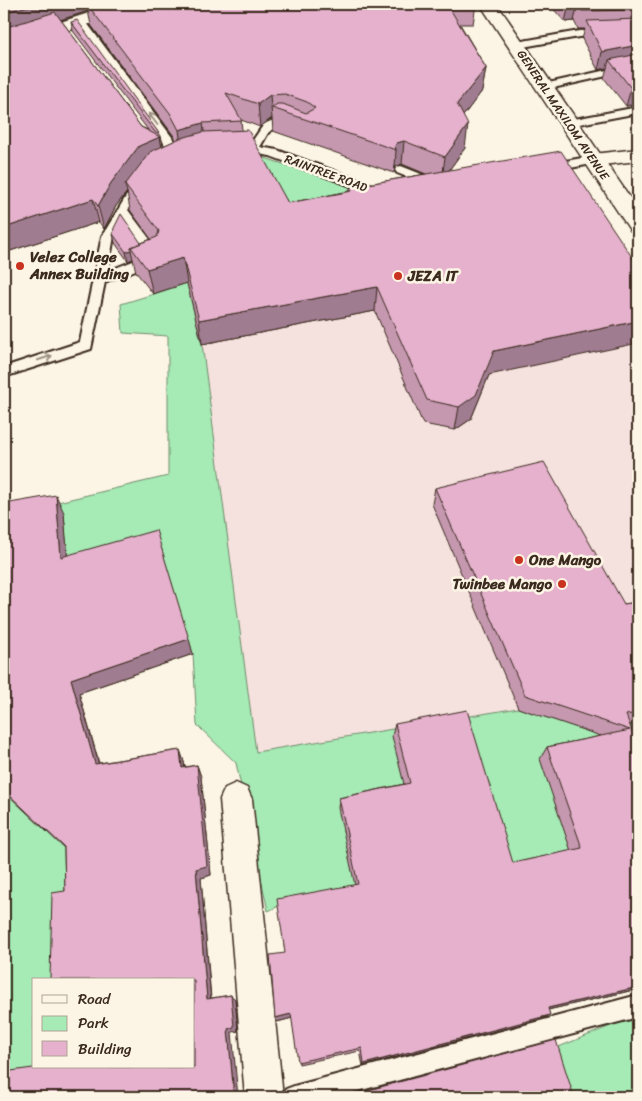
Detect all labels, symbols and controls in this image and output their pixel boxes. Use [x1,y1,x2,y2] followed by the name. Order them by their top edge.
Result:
[511,45,616,186] street label: GENERAL MAXILOM AVENUE
[147,113,158,126] one-way arrow
[281,148,371,198] street label: RAINTREE ROAD
[29,244,129,287] place label: Velez College Annex Building
[14,260,26,272] marker: Velez College Annex Building
[407,263,459,289] place label: JEZA IT
[392,270,404,282] marker: JEZA IT
[36,353,52,362] one-way arrow
[528,547,602,573] place label: One Mango
[513,554,525,566] marker: One Mango
[453,571,552,597] place label: Twinbee Mango
[556,578,568,590] marker: Twinbee Mango
[32,978,195,1068] legend
[78,986,111,1012] text: Road
[78,1010,109,1036] text: Park
[78,1036,132,1062] text: Building

